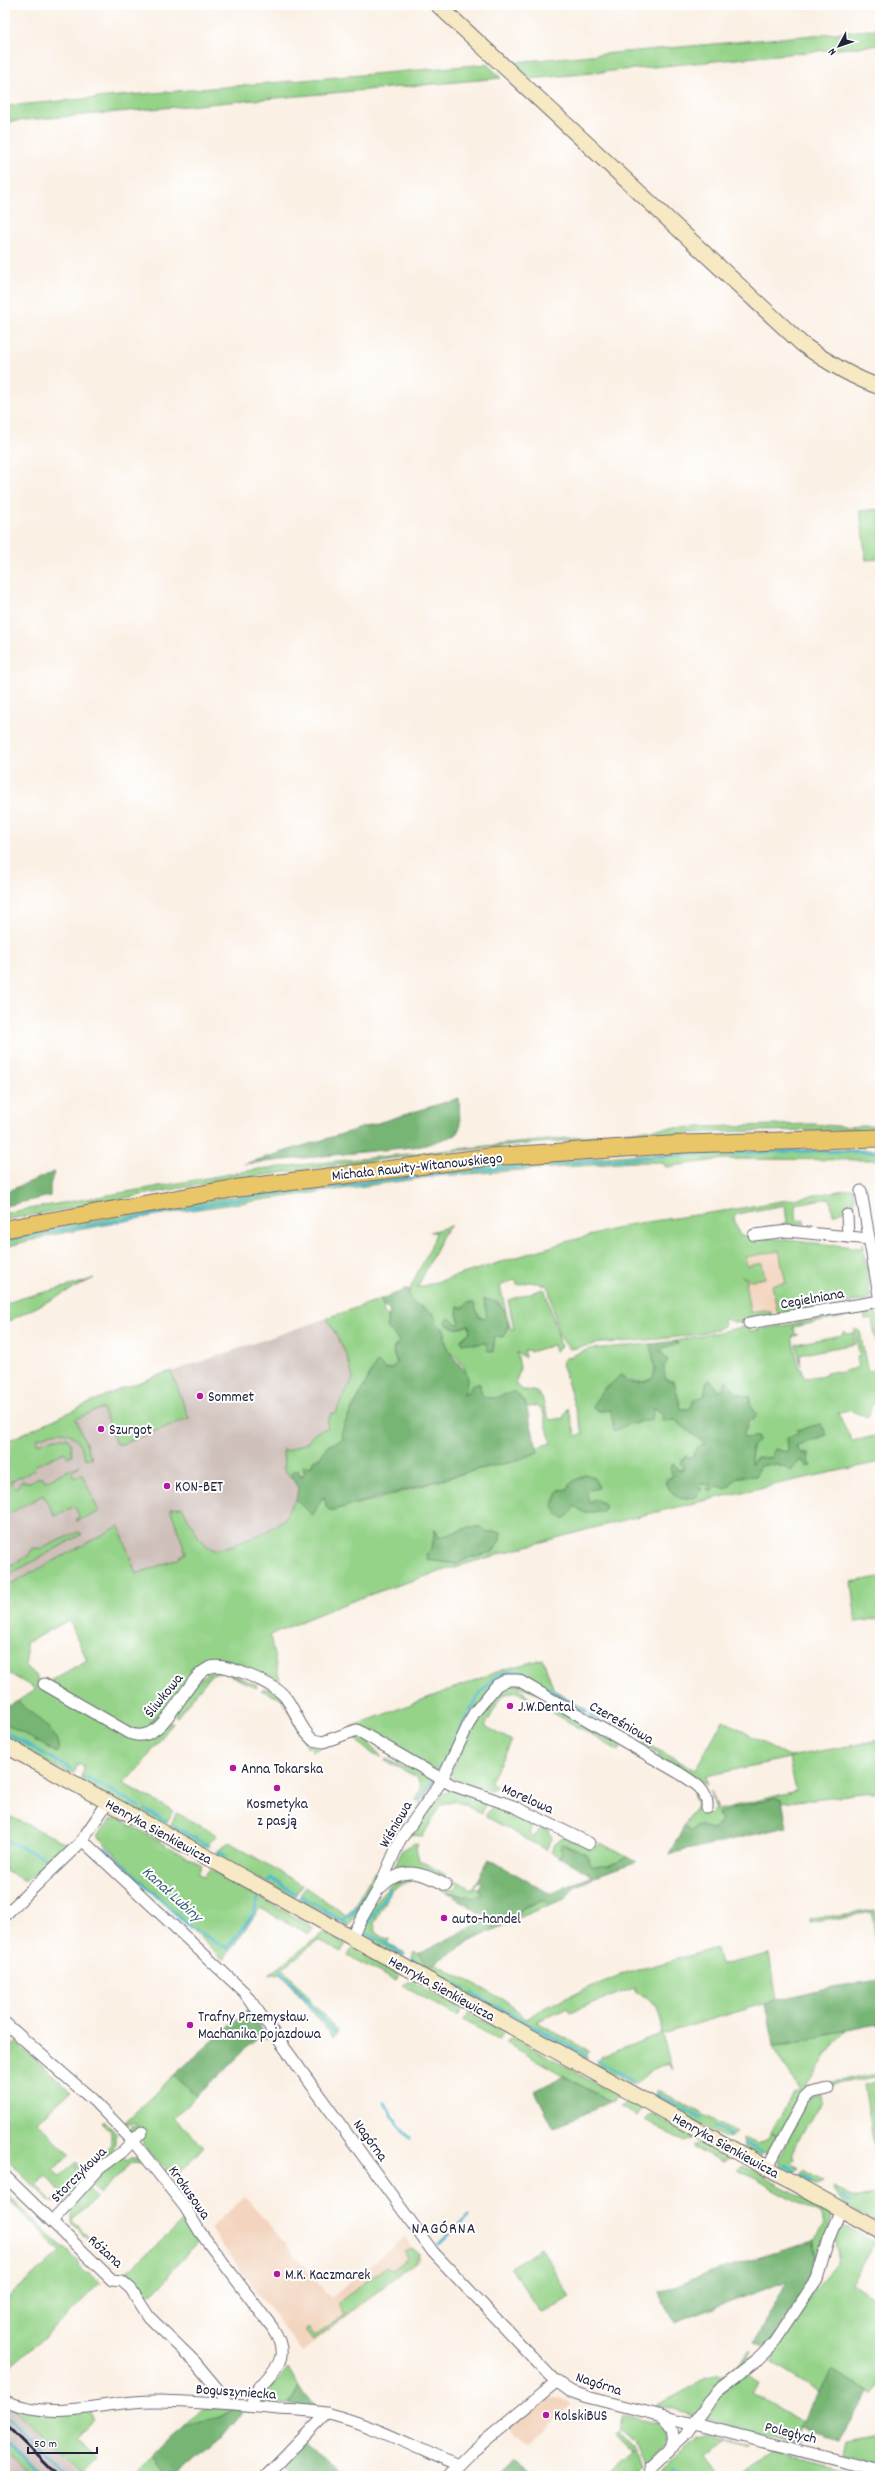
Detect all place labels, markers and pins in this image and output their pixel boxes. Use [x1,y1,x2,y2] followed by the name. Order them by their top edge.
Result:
[208,1387,255,1409] place label: Sommet
[195,1391,205,1401] marker: Sommet
[109,1420,153,1442] place label: Szurgot
[96,1424,106,1434] marker: Szurgot
[175,1477,223,1499] place label: KON-BET
[162,1481,172,1491] marker: KON-BET
[518,1697,575,1719] place label: J.W.Dental
[505,1701,515,1711] marker: J.W.Dental
[241,1759,324,1781] place label: Anna Tokarska
[228,1763,238,1773] marker: Anna Tokarska
[272,1783,282,1793] marker: Kosmetyka z pasją
[246,1794,309,1833] place label: Kosmetyka z pasją
[452,1909,521,1931] place label: auto-handel
[439,1913,449,1923] marker: auto-handel
[198,2007,322,2046] place label: Trafny Przemysław. Machanika pojazdowa
[185,2020,195,2030] marker: Trafny Przemysław. Machanika pojazdowa
[285,2265,371,2287] place label: M.K. Kaczmarek
[272,2269,282,2279] marker: M.K. Kaczmarek
[554,2406,607,2428] place label: KolskiBUS
[541,2410,551,2420] marker: KolskiBUS

